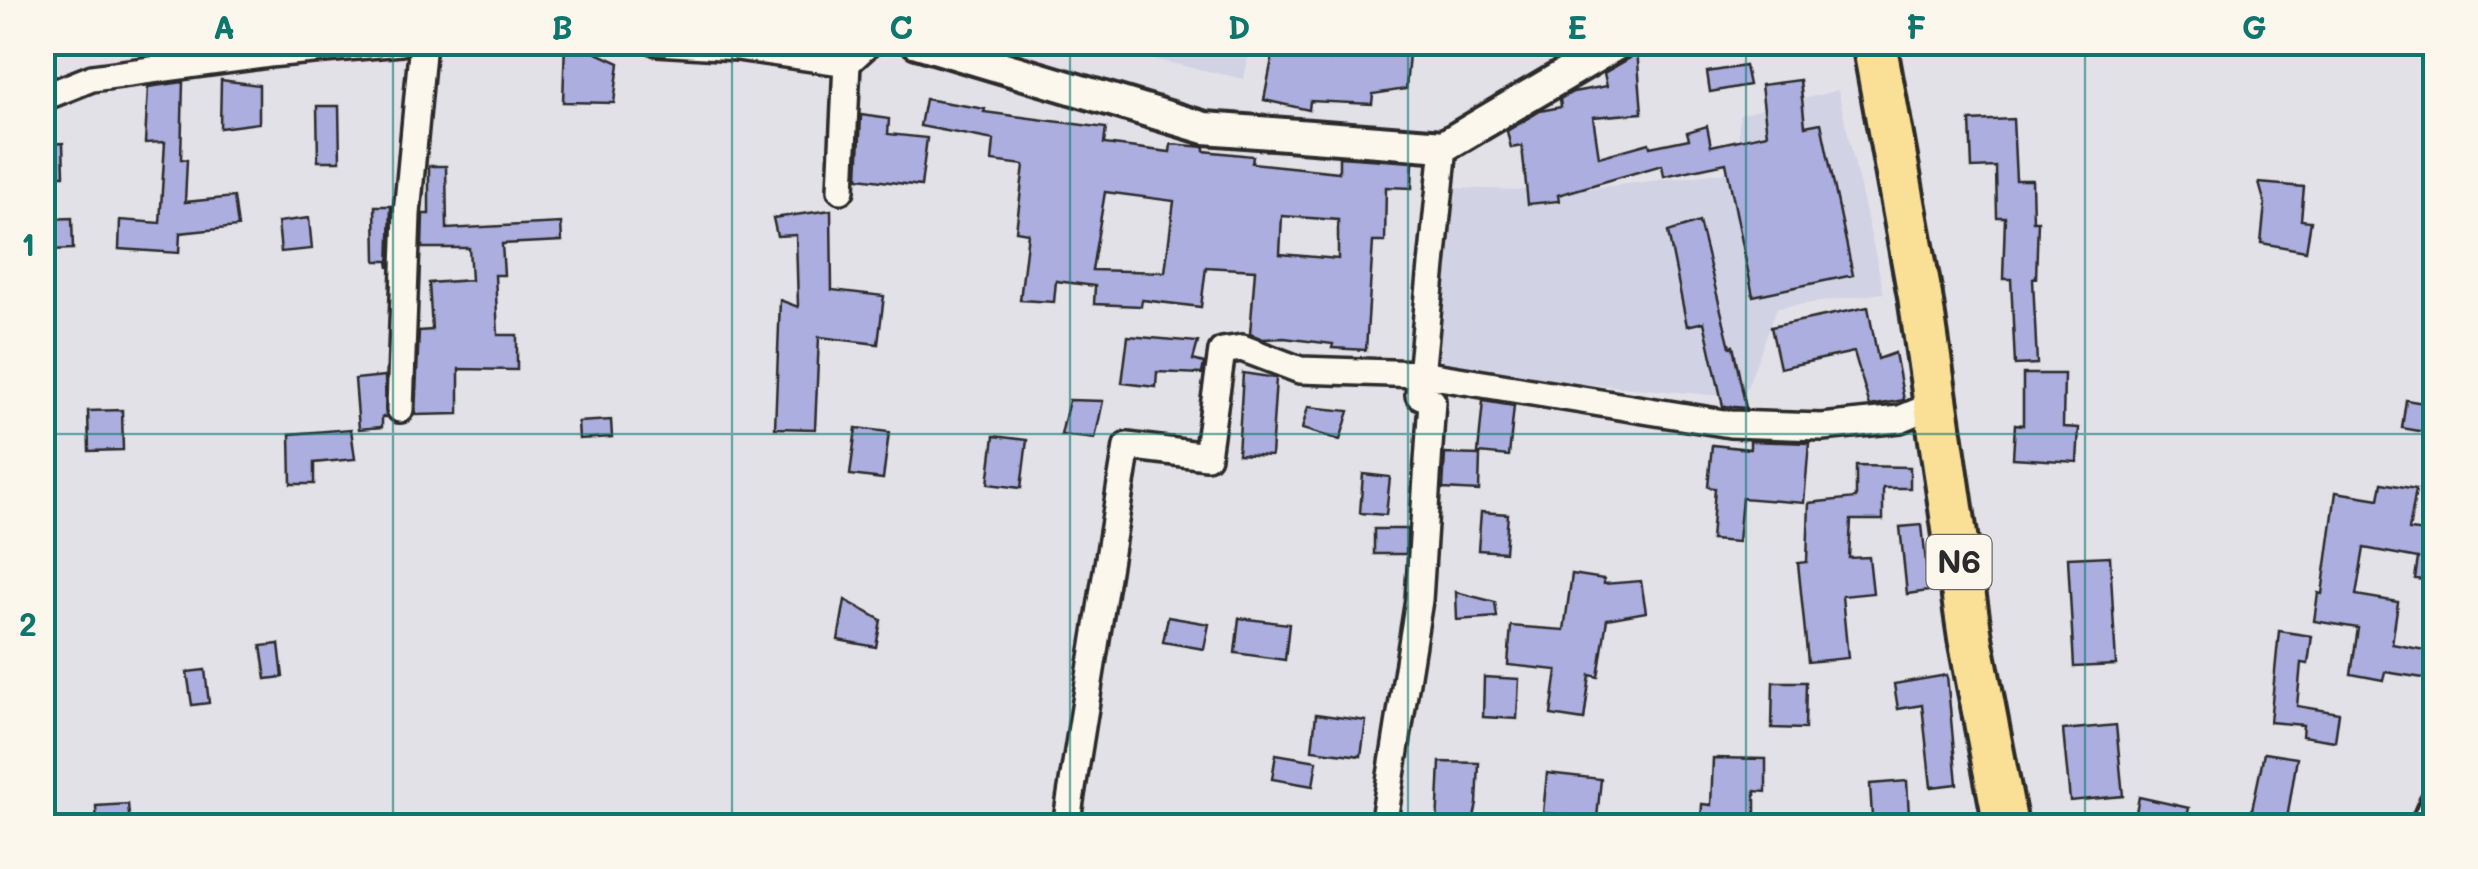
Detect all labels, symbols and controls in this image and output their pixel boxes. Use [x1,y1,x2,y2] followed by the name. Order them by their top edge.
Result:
[213,5,235,47] text: A
[551,5,573,47] text: B
[889,5,913,47] text: C
[1228,5,1250,47] text: D
[1567,5,1587,47] text: E
[1906,5,1926,47] text: F
[2242,5,2266,47] text: G
[21,222,35,264] text: 1
[1926,535,1992,589] road number: N6
[19,602,37,644] text: 2

